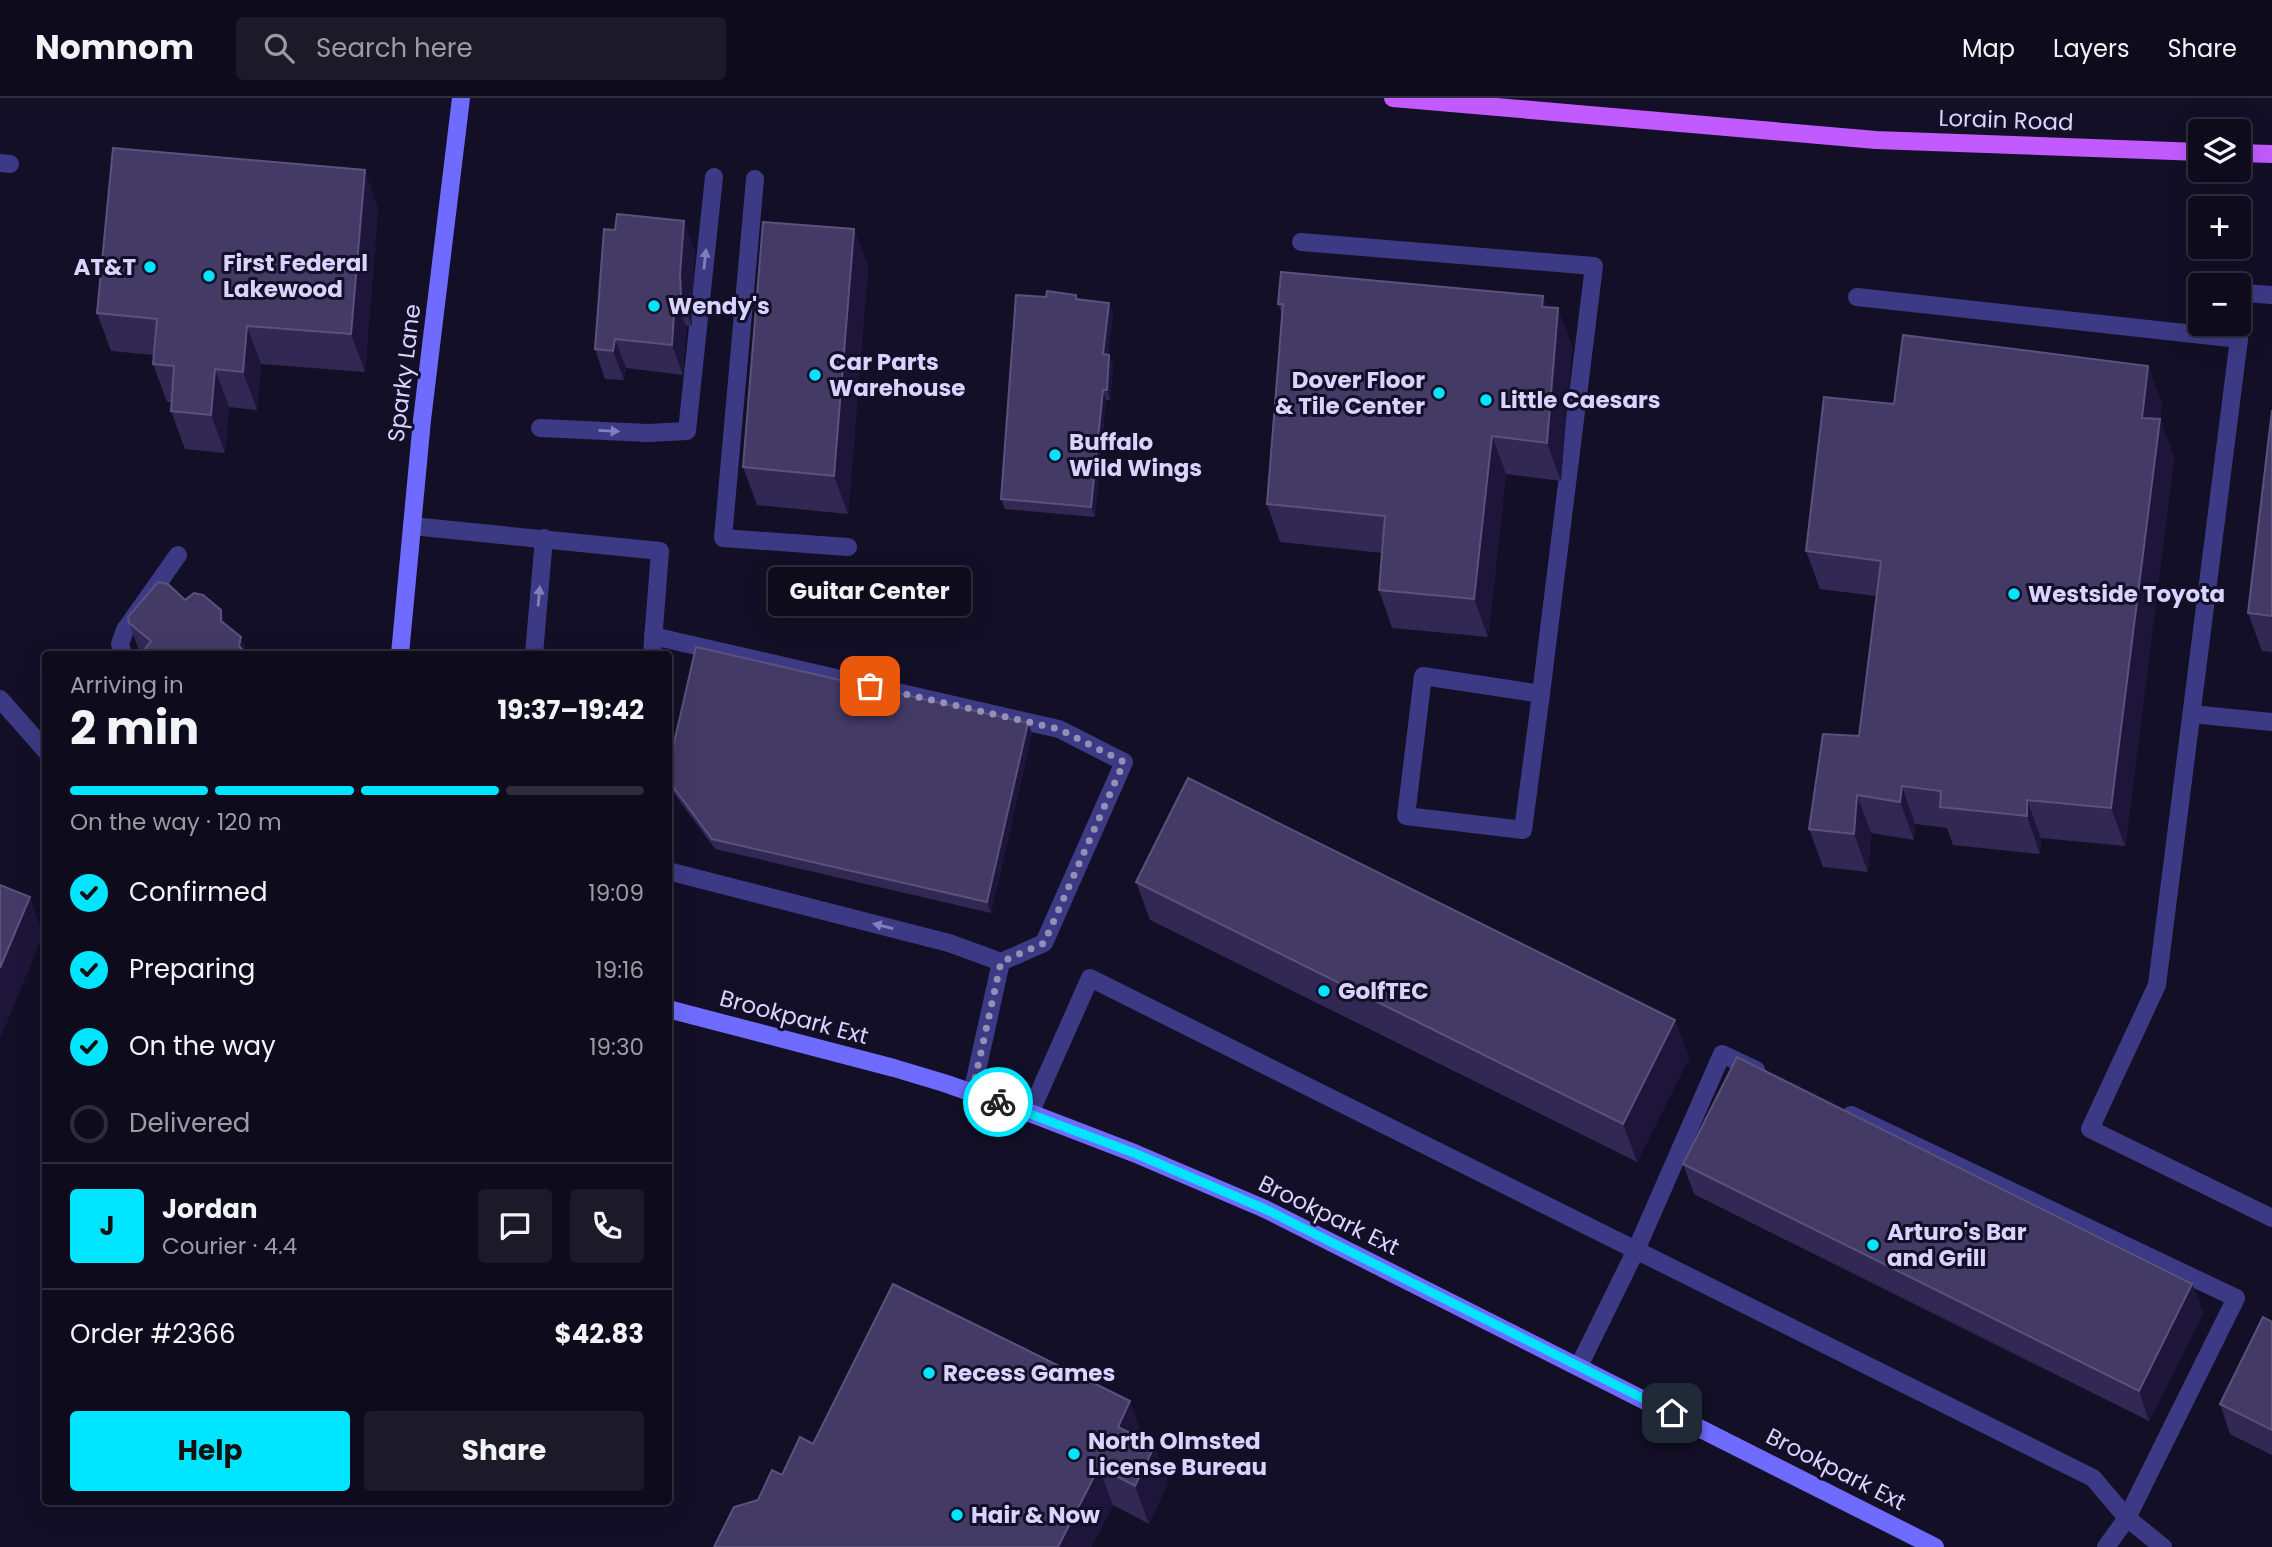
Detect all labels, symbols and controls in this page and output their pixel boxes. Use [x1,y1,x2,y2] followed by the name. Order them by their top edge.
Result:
[236,17,726,80] search box
[35,24,194,71] text: Nomnom
[260,29,298,67] icon: search
[316,30,473,66] text: Search here
[1962,32,2015,65] text: Map
[2053,32,2129,65] text: Layers
[2167,32,2237,65] text: Share
[1938,102,2074,138] street label: Lorain Road
[2188,119,2251,336] map controls
[2188,119,2251,182] button: layers
[2188,196,2251,259] button: +
[223,247,368,305] place label: First Federal Lakewood
[700,247,711,269] one-way arrow
[74,251,136,283] place label: AT&T
[142,259,158,275] marker: AT&T
[201,268,217,284] marker: First Federal Lakewood
[2188,273,2251,336] button: −
[668,290,770,322] place label: Wendy's
[646,298,662,314] marker: Wendy's
[380,302,428,444] street label: Sparky Lane
[829,346,965,404] place label: Car Parts Warehouse
[1275,364,1425,422] place label: Dover Floor & Tile Center
[807,367,823,383] marker: Car Parts Warehouse
[1500,384,1661,416] place label: Little Caesars
[1431,385,1447,401] marker: Dover Floor & Tile Center
[1478,392,1494,408] marker: Little Caesars
[598,426,620,437] one-way arrow
[1069,426,1202,484] place label: Buffalo Wild Wings
[1047,447,1063,463] marker: Buffalo Wild Wings
[768,567,972,616] callout: Guitar Center
[789,575,950,607] text: Guitar Center
[2028,578,2225,610] place label: Westside Toyota
[534,585,545,607] one-way arrow
[2006,586,2022,602] marker: Westside Toyota
[840,656,900,716] pin
[851,667,889,705] icon: bag
[70,669,184,701] text: Arriving in
[498,692,644,728] text: 19:37–19:42
[70,696,199,760] text: 2 min
[70,806,282,838] text: On the way · 120 m
[70,874,108,912] icon: check
[129,874,267,910] text: Confirmed
[588,877,644,909] text: 19:09
[872,920,894,931] one-way arrow
[70,951,108,989] icon: check
[129,951,255,987] text: Preparing
[595,954,644,986] text: 19:16
[1338,975,1429,1007] place label: GolfTEC
[716,982,872,1052] street label: Brookpark Ext
[1316,983,1332,999] marker: GolfTEC
[70,1028,108,1066] icon: check
[129,1028,276,1064] text: On the way
[589,1031,644,1063] text: 19:30
[963,1067,1033,1137] courier
[979,1083,1017,1121] icon: bike
[129,1105,250,1141] text: Delivered
[1253,1167,1405,1263] street label: Brookpark Ext
[478,1189,552,1263] button: chat
[570,1189,644,1263] button: phone
[162,1191,258,1227] text: Jordan
[99,1208,115,1244] text: J
[1887,1216,2027,1274] place label: Arturo's Bar and Grill
[162,1230,297,1262] text: Courier · 4.4
[1865,1237,1881,1253] marker: Arturo's Bar and Grill
[70,1316,236,1352] text: Order #2366
[555,1316,644,1352] text: $42.83
[943,1357,1115,1389] place label: Recess Games
[921,1365,937,1381] marker: Recess Games
[1642,1383,1702,1443] pin
[1653,1394,1691,1432] icon: home
[70,1411,350,1491] button: Help
[364,1411,644,1491] button: Share
[1761,1420,1911,1518] street label: Brookpark Ext
[1088,1425,1267,1483] place label: North Olmsted License Bureau
[1066,1446,1082,1462] marker: North Olmsted License Bureau
[971,1499,1100,1531] place label: Hair & Now
[949,1507,965,1523] marker: Hair & Now

